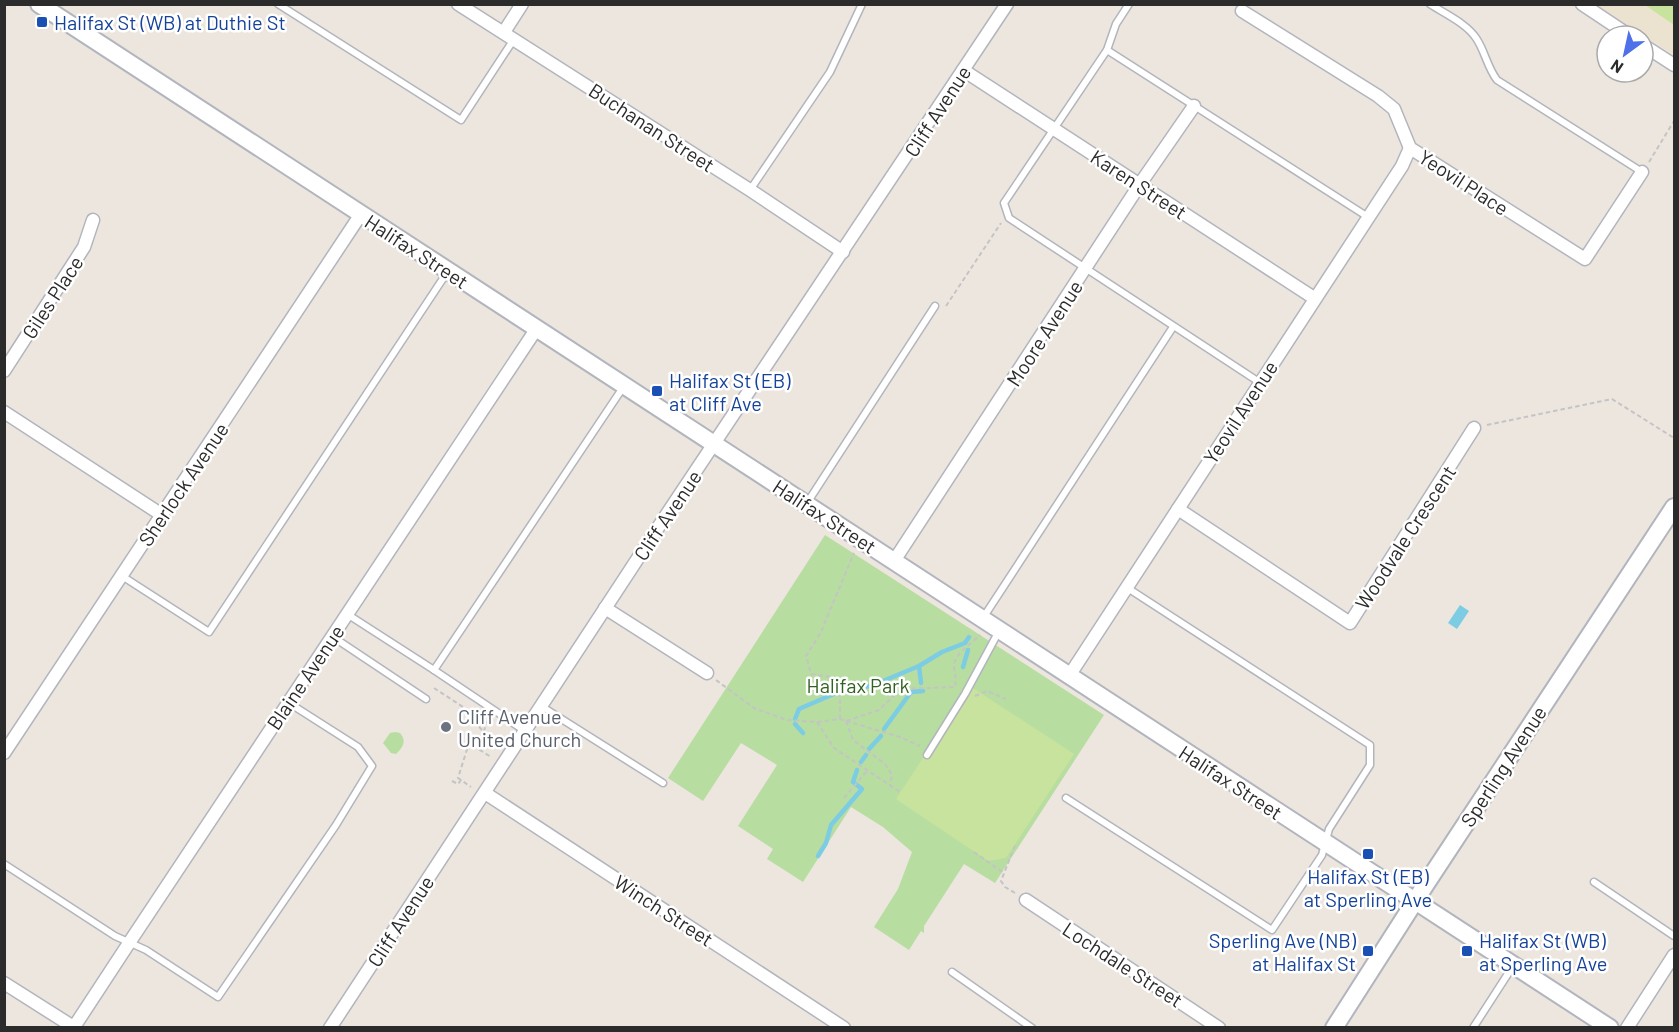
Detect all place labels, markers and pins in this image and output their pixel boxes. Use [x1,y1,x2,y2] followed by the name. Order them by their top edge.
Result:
[54,10,286,34] place label: Halifax St (WB) at Duthie St
[35,15,49,29] marker: Halifax St (WB) at Duthie St
[669,368,791,415] place label: Halifax St (EB) at Cliff Ave
[650,384,664,398] marker: Halifax St (EB) at Cliff Ave
[458,704,581,751] place label: Cliff Avenue United Church
[439,720,453,734] marker: Cliff Avenue United Church
[1361,847,1375,861] marker: Halifax St (EB) at Sperling Ave
[1304,864,1432,911] place label: Halifax St (EB) at Sperling Ave
[1209,928,1357,975] place label: Sperling Ave (NB) at Halifax St
[1479,928,1608,975] place label: Halifax St (WB) at Sperling Ave
[1361,944,1375,958] marker: Sperling Ave (NB) at Halifax St
[1460,944,1474,958] marker: Halifax St (WB) at Sperling Ave

